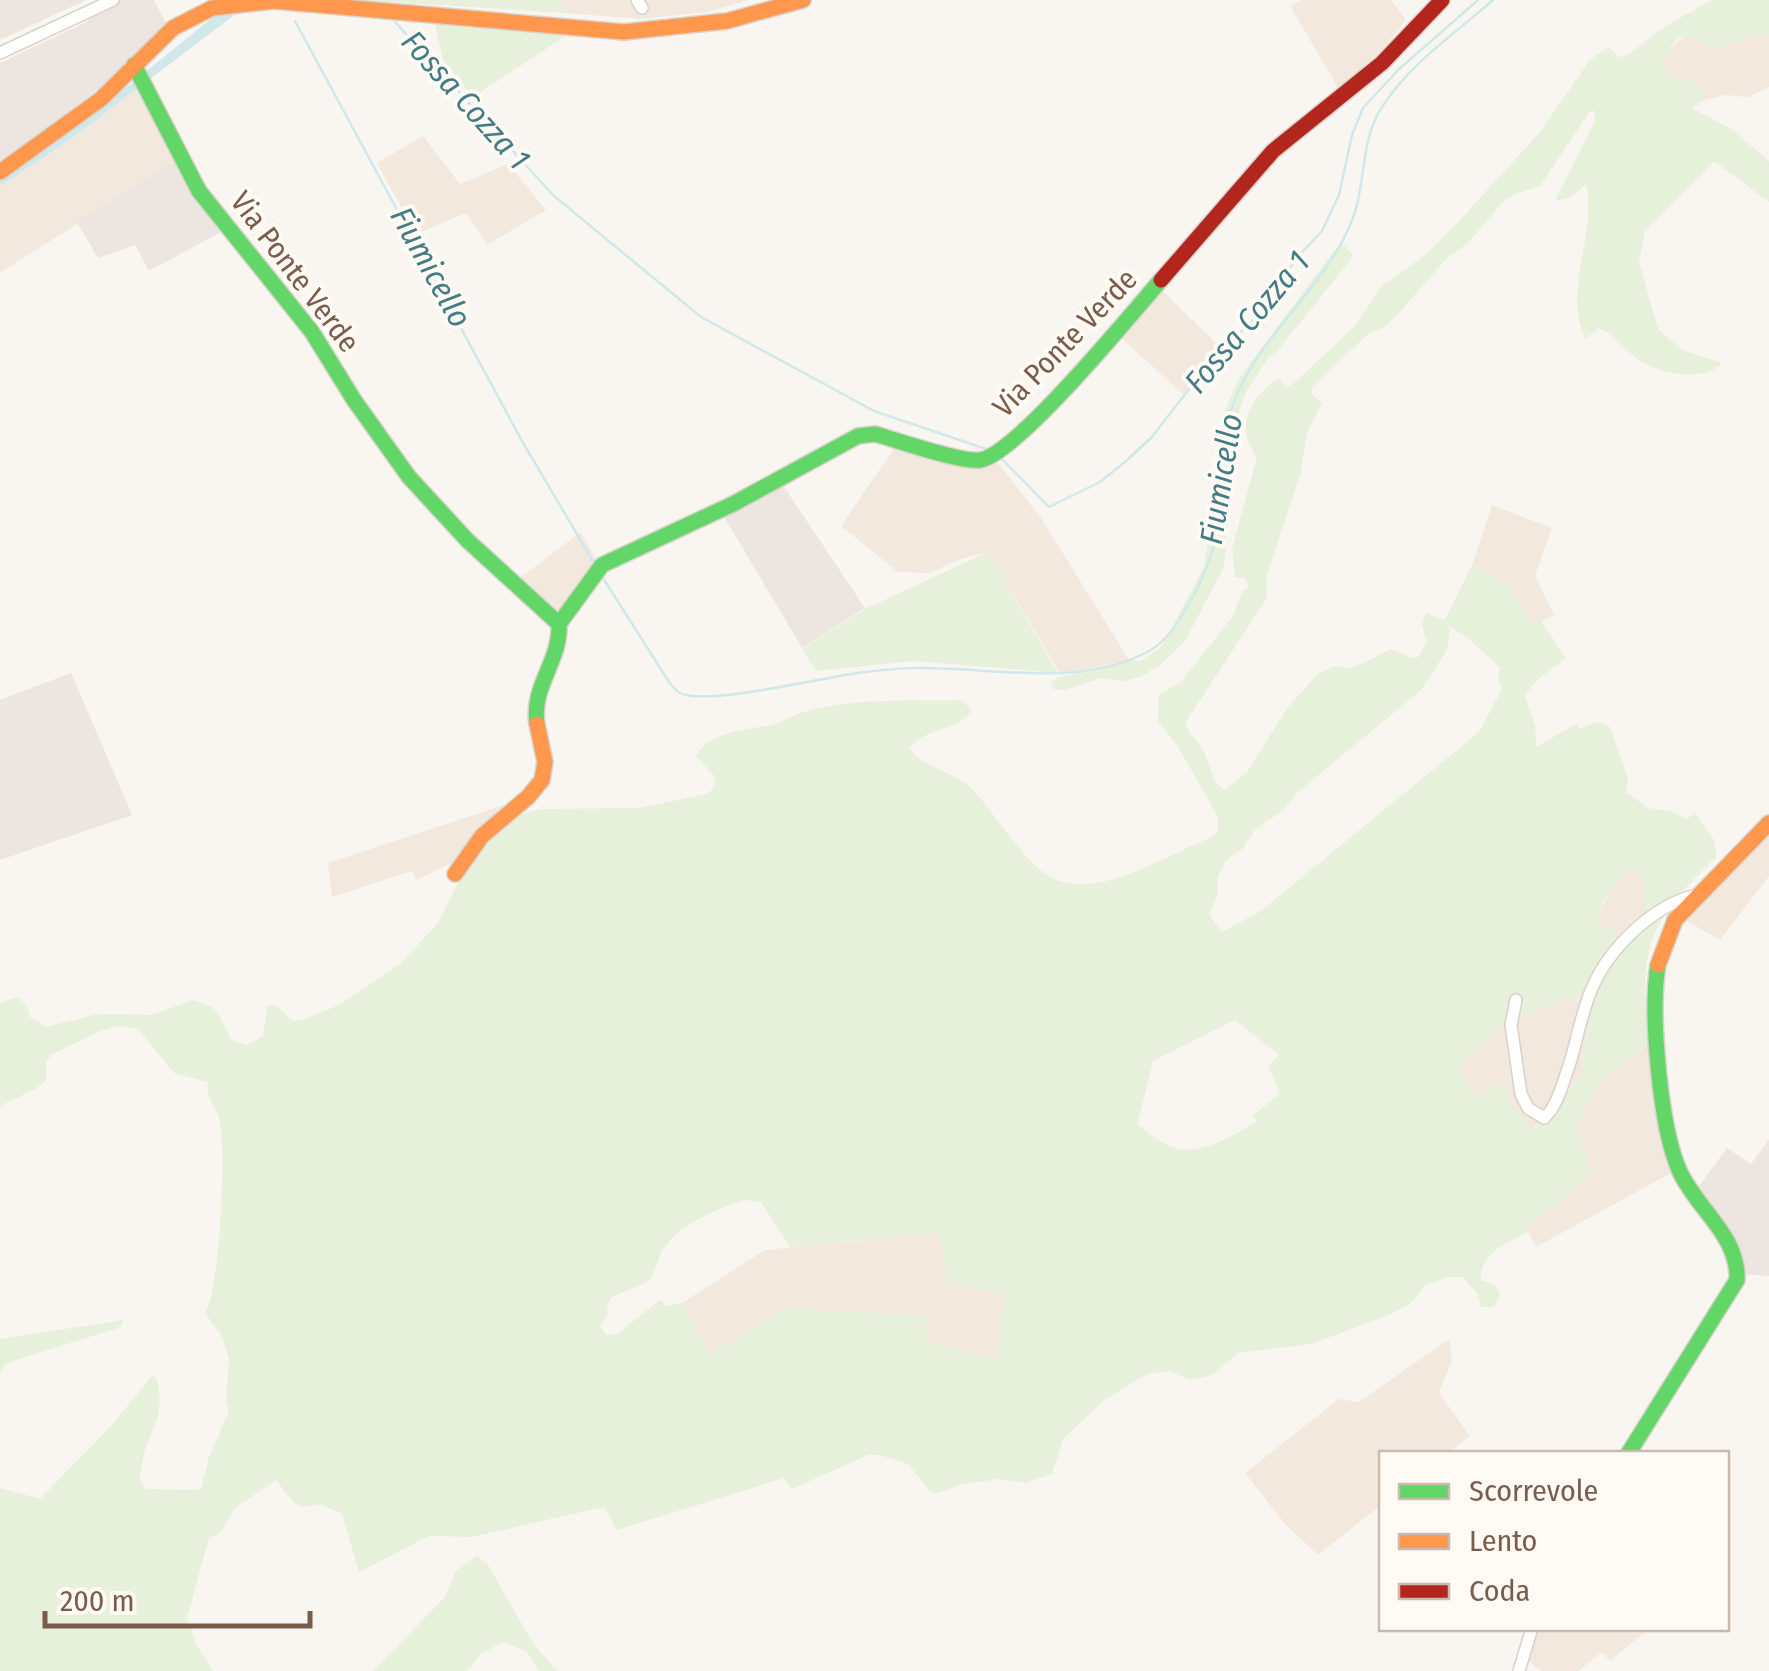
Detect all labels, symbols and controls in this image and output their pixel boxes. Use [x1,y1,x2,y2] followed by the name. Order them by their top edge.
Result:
[394,23,538,177] water label: Fossa Cozza 1
[223,184,367,360] street label: Via Ponte Verde
[382,200,480,334] water label: Fiumicello
[1177,243,1317,401] water label: Fossa Cozza 1
[985,261,1145,425] street label: Via Ponte Verde
[1192,411,1250,547] water label: Fiumicello
[1379,1451,1729,1631] legend
[1469,1473,1598,1509] text: Scorrevole
[1469,1523,1537,1559] text: Lento
[45,1566,310,1628] scale bar
[1469,1573,1530,1609] text: Coda
[60,1583,135,1619] text: 200 m

